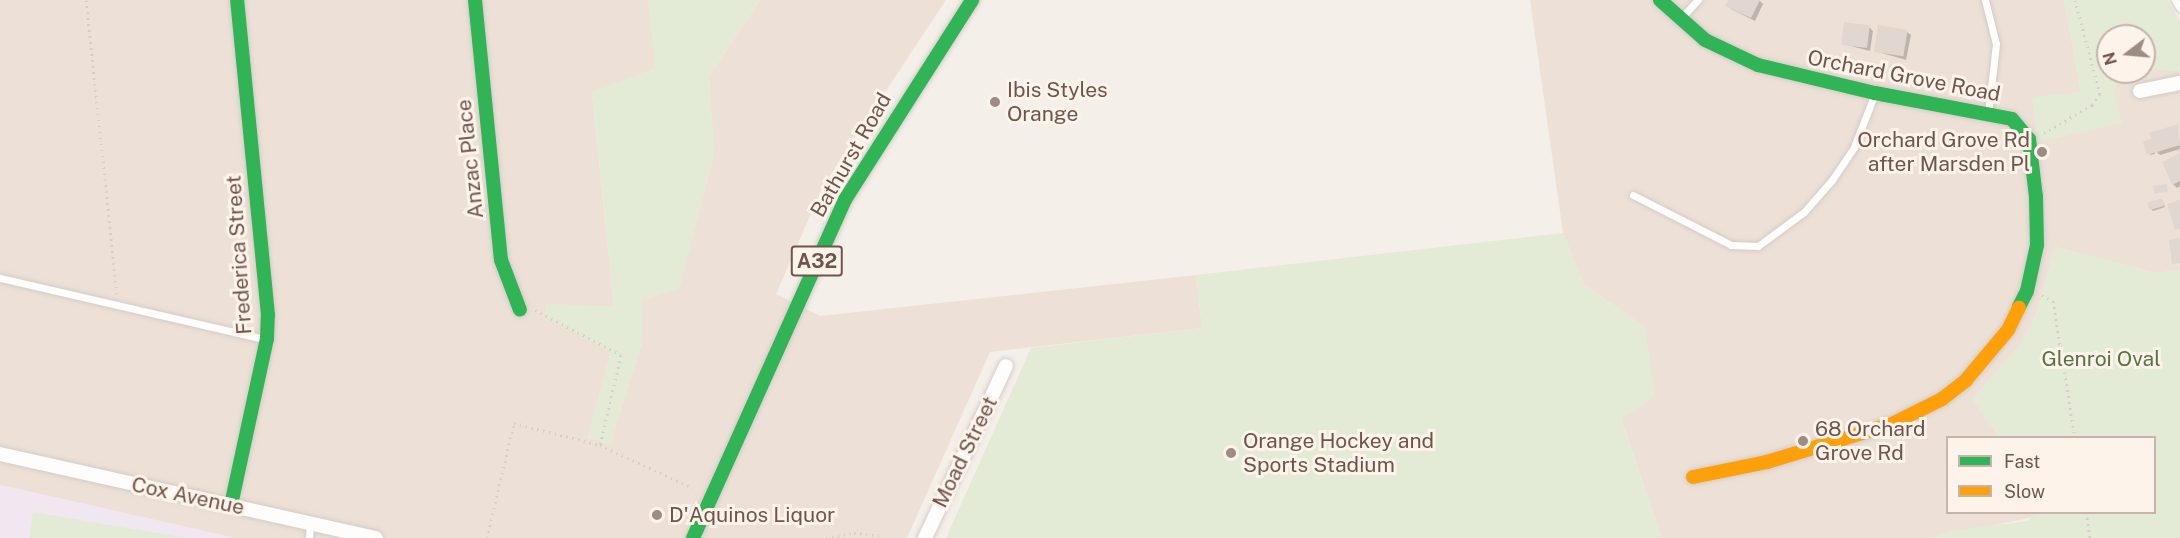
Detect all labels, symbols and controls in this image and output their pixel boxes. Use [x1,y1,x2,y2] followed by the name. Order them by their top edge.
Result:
[2096,24,2156,84] north arrow
[1805,45,2003,107] street label: Orchard Grove Road
[2099,50,2121,67] text: N
[1007,77,1108,127] place label: Ibis Styles Orange
[805,88,897,222] street label: Bathurst Road
[988,95,1002,109] marker: Ibis Styles Orange
[451,98,489,220] street label: Anzac Place
[1857,127,2030,177] place label: Orchard Grove Rd after Marsden Pl
[2035,145,2049,159] marker: Orchard Grove Rd after Marsden Pl
[221,175,257,335] street label: Frederica Street
[790,244,844,278] road number: A32
[2041,346,2161,372] park label: Glenroi Oval
[927,392,1003,512] street label: Moad Street
[1815,416,1925,466] place label: 68 Orchard Grove Rd
[1243,428,1434,478] place label: Orange Hockey and Sports Stadium
[1796,434,1810,448] marker: 68 Orchard Grove Rd
[1946,436,2156,514] legend
[1224,446,1238,460] marker: Orange Hockey and Sports Stadium
[2004,451,2040,472] text: Fast
[129,472,247,520] street label: Cox Avenue
[2004,481,2045,502] text: Slow
[669,502,835,528] place label: D'Aquinos Liquor
[650,508,664,522] marker: D'Aquinos Liquor

